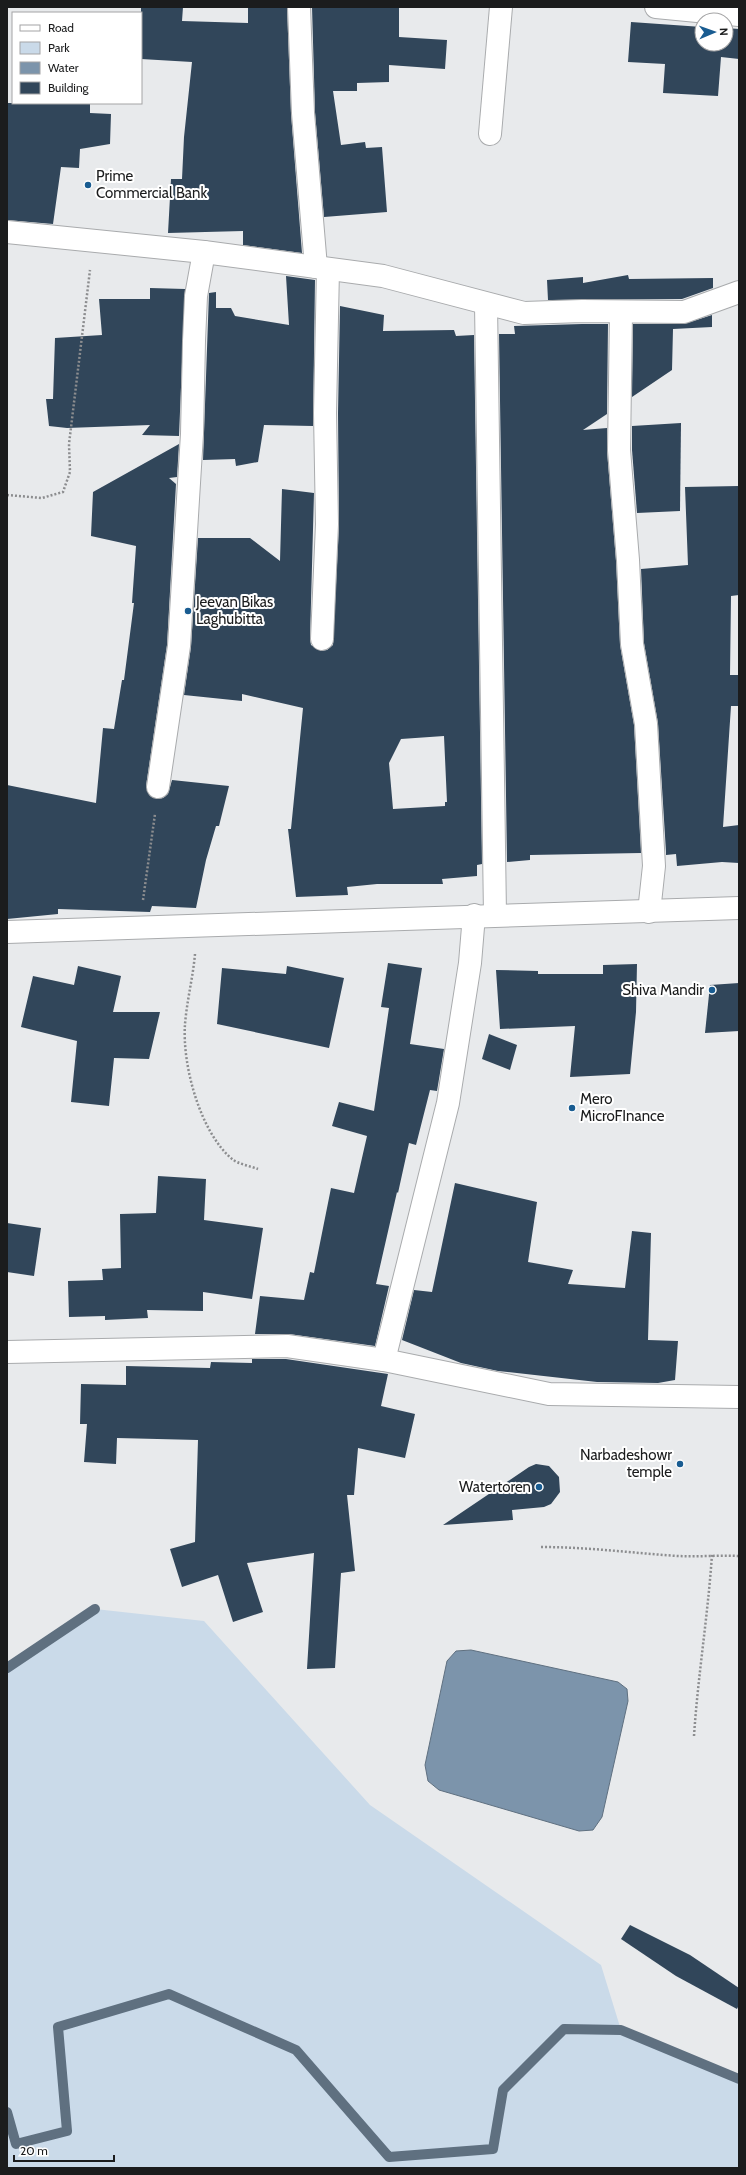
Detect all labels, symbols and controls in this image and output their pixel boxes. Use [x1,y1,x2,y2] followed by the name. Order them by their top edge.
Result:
[12,12,142,104] legend
[694,12,734,52] north arrow
[48,20,74,35] text: Road
[717,28,731,36] text: N
[48,40,70,55] text: Park
[48,60,79,75] text: Water
[48,80,90,95] text: Building
[96,167,207,202] place label: Prime Commercial Bank
[83,180,93,190] marker: Prime Commercial Bank
[195,593,273,628] place label: Jeevan Bikas Laghubitta
[183,606,193,616] marker: Jeevan Bikas Laghubitta
[622,981,704,999] place label: Shiva Mandir
[707,985,717,995] marker: Shiva Mandir
[580,1090,665,1125] place label: Mero MicroFInance
[567,1103,577,1113] marker: Mero MicroFInance
[580,1446,672,1481] place label: Narbadeshowr temple
[675,1459,685,1469] marker: Narbadeshowr temple
[459,1478,531,1496] place label: Watertoren
[534,1482,544,1492] marker: Watertoren
[14,2137,114,2163] scale bar
[20,2143,48,2158] text: 20 m

